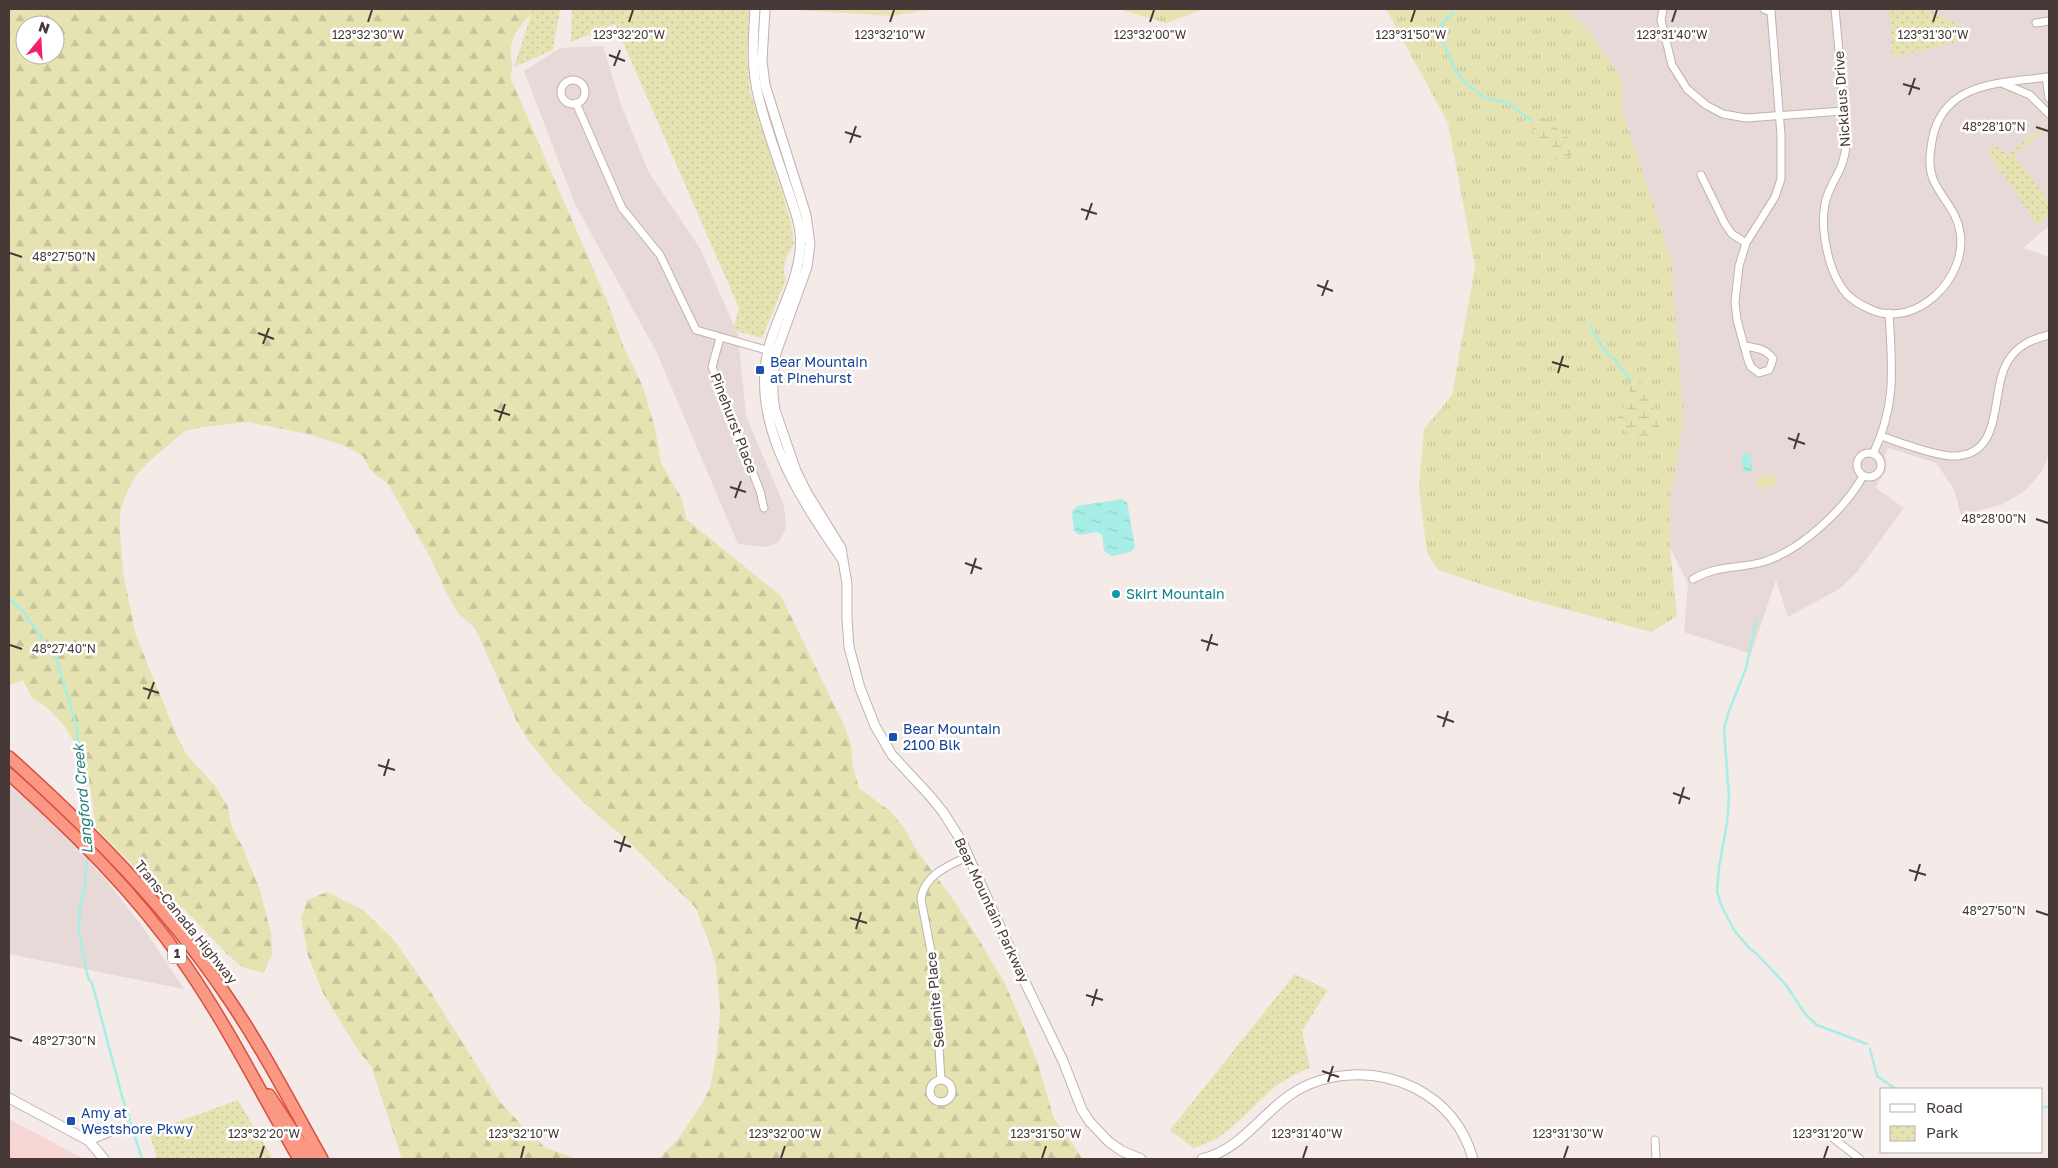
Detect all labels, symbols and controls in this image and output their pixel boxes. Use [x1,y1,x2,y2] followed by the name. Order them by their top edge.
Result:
[15,15,65,65] north arrow
[36,17,52,37] text: N
[332,27,404,42] text: 123°32'30"W
[593,27,665,42] text: 123°32'20"W
[855,27,926,42] text: 123°32'10"W
[1114,27,1187,42] text: 123°32'00"W
[1376,27,1447,42] text: 123°31'50"W
[1636,27,1708,42] text: 123°31'40"W
[1898,27,1969,42] text: 123°31'30"W
[1830,50,1853,148] street label: Nicklaus Drive
[1962,119,2026,134] text: 48°28'10"N
[32,249,96,264] text: 48°27'50"N
[770,353,868,386] place label: Bear Mountain at Pinehurst
[754,364,766,376] marker: Bear Mountain at Pinehurst
[708,370,761,475] street label: Pinehurst Place
[1962,511,2026,526] text: 48°28'00"N
[1126,585,1225,602] place label: Skirt Mountain
[1110,588,1122,600] marker: Skirt Mountain
[32,641,96,656] text: 48°27'40"N
[903,720,1001,753] place label: Bear Mountain 2100 Blk
[887,731,899,743] marker: Bear Mountain 2100 Blk
[68,742,97,855] water label: Langford Creek
[951,835,1034,985] street label: Bear Mountain Parkway
[131,857,242,987] street label: Trans-Canada Highway
[1962,903,2026,918] text: 48°27'50"N
[168,944,186,964] road number: 1
[922,951,947,1049] street label: Selenite Place
[32,1033,96,1048] text: 48°27'30"N
[1880,1088,2043,1153] legend
[1926,1098,1963,1116] text: Road
[81,1104,193,1137] place label: Amy at Westshore Pkwy
[65,1115,77,1127] marker: Amy at Westshore Pkwy
[1926,1123,1959,1141] text: Park
[228,1126,300,1141] text: 123°32'20"W
[489,1126,560,1141] text: 123°32'10"W
[749,1126,822,1141] text: 123°32'00"W
[1011,1126,1082,1141] text: 123°31'50"W
[1271,1126,1343,1141] text: 123°31'40"W
[1533,1126,1604,1141] text: 123°31'30"W
[1793,1126,1864,1141] text: 123°31'20"W

